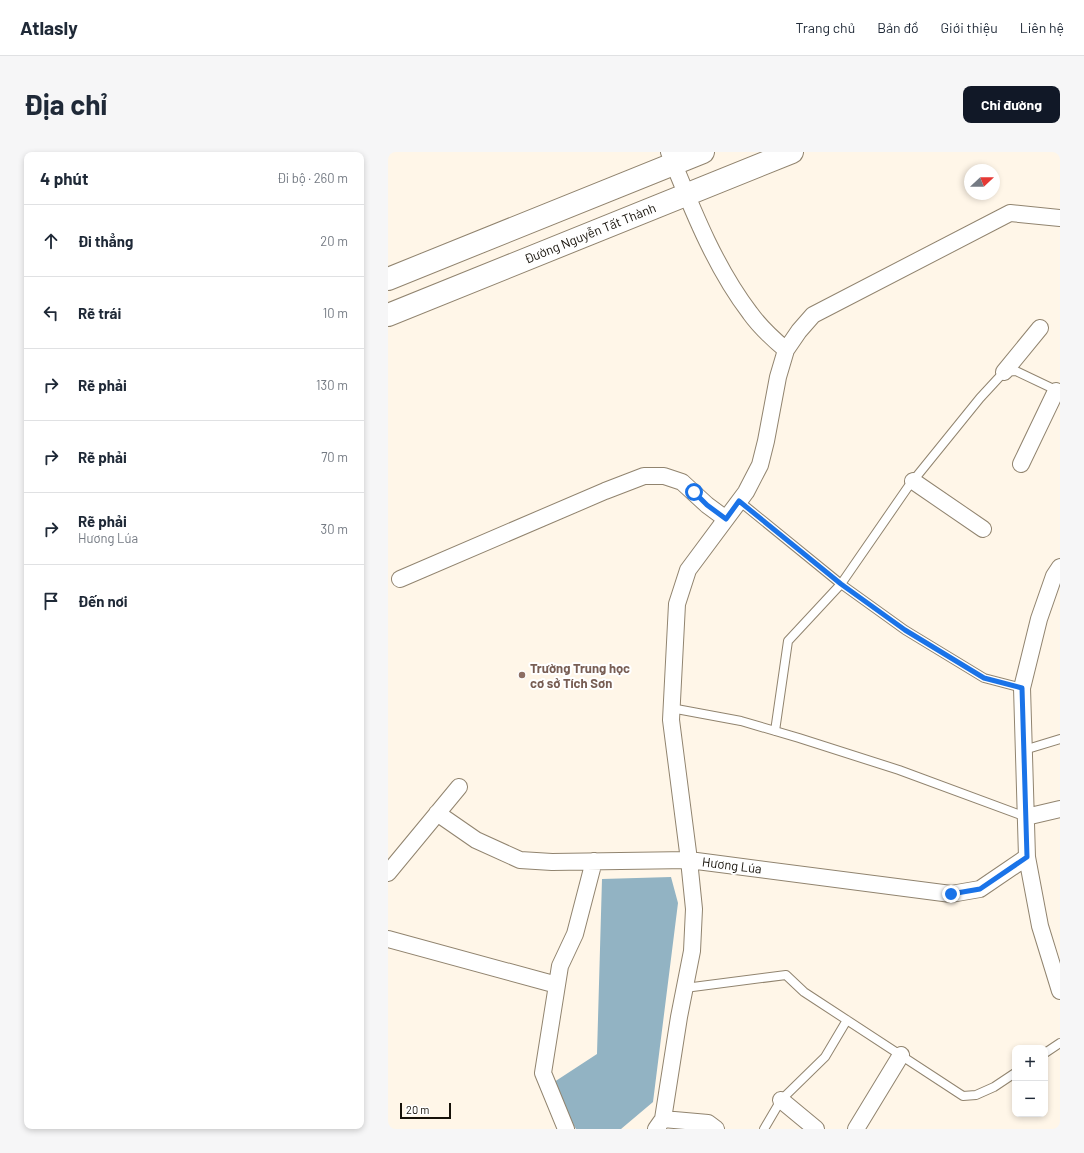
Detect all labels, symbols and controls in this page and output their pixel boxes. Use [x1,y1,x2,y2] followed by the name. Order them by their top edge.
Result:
[20,16,78,39] text: Atlasly
[796,19,855,36] text: Trang chủ
[877,19,919,36] text: Bản đồ
[941,19,998,36] text: Giới thiệu
[1020,19,1064,36] text: Liên hệ
[963,86,1060,123] button: Chỉ đường
[24,87,107,121] text: Địa chỉ
[964,164,1000,200] north arrow
[40,168,88,188] text: 4 phút
[277,170,348,186] text: Đi bộ · 260 m
[522,199,658,267] street label: Đường Nguyễn Tất Thành
[40,230,62,252] icon: ahead
[78,232,133,250] text: Đi thẳng
[320,233,348,249] text: 20 m
[40,302,62,324] icon: left
[78,304,121,322] text: Rẽ trái
[323,305,348,321] text: 10 m
[40,374,62,396] icon: right
[78,376,127,394] text: Rẽ phải
[316,377,348,393] text: 130 m
[40,446,62,468] icon: right
[78,448,127,466] text: Rẽ phải
[321,449,348,465] text: 70 m
[685,483,703,501] route start
[78,512,127,530] text: Rẽ phải
[40,518,62,540] icon: right
[321,521,348,537] text: 30 m
[78,530,138,546] text: Hương Lúa
[40,590,62,612] icon: arrive
[78,592,128,610] text: Đến nơi
[530,660,630,691] place label: Trường Trung học cơ sở Tích Sơn
[517,670,527,680] marker: Trường Trung học cơ sở Tích Sơn
[701,853,763,877] street label: Hương Lúa
[942,885,960,903] route end
[1012,1045,1048,1117] map controls
[1012,1045,1048,1081] button: +
[1012,1081,1048,1117] button: −
[400,1101,451,1120] scale bar
[406,1103,429,1116] text: 20 m

